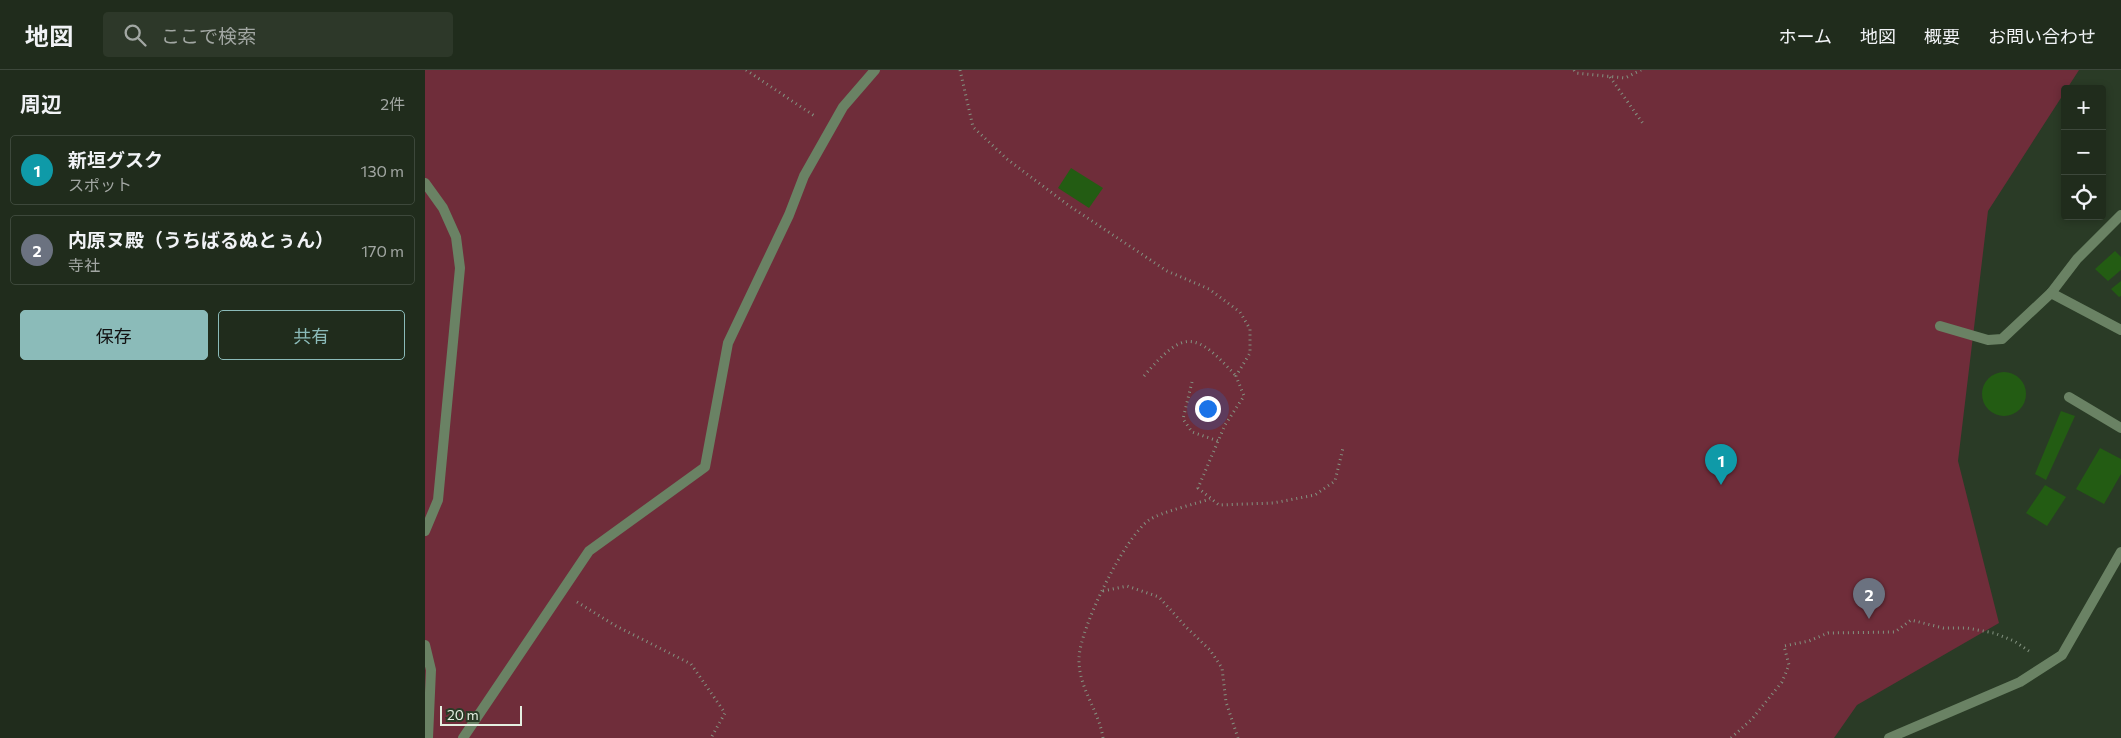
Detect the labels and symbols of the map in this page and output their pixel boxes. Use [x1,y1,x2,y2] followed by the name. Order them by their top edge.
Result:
[1195,396,1221,422] your location
[1705,444,1737,485] pin: 1
[1853,578,1885,619] pin: 2
[440,703,523,726] scale bar

